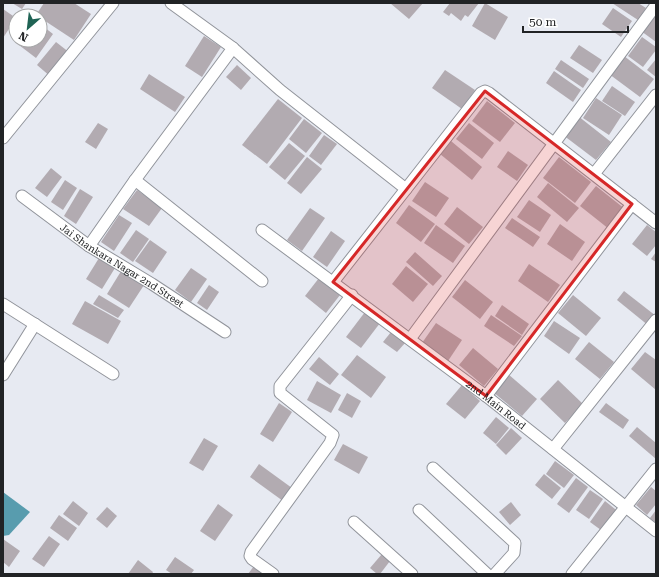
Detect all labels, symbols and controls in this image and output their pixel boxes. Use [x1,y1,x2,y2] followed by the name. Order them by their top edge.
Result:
[8,8,48,48] north arrow
[523,8,628,34] scale bar
[529,15,556,29] text: 50 m
[16,28,30,44] text: N
[58,222,186,310] street label: Jai Shankara Nagar 2nd Street
[464,378,528,432] street label: 2nd Main Road

